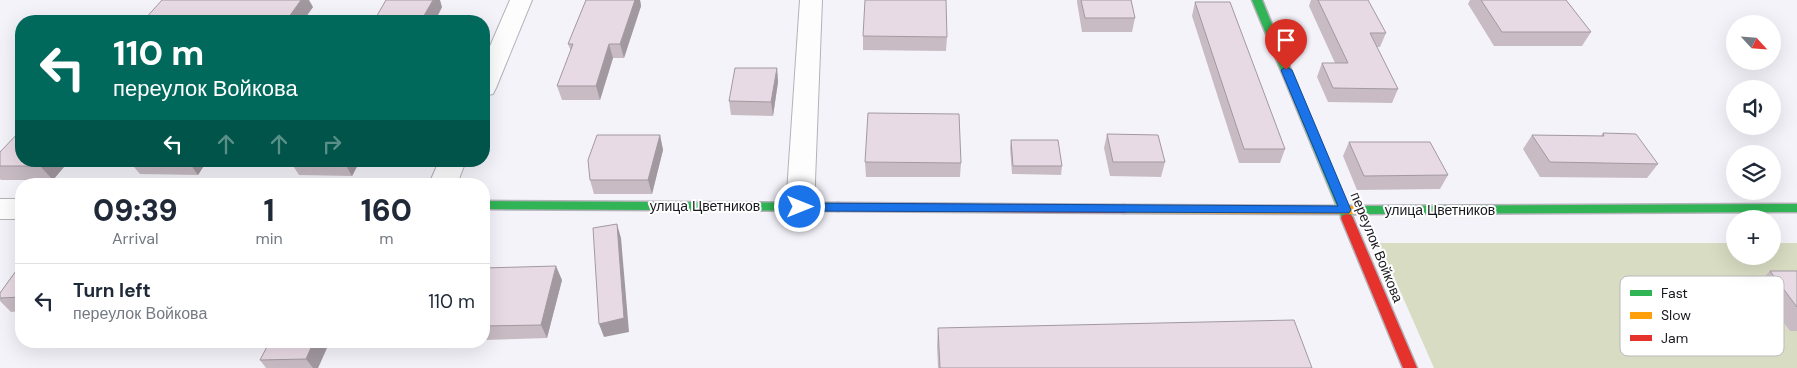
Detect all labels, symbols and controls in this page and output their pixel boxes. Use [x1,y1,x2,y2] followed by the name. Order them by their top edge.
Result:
[1726,15,1781,70] north arrow
[1726,15,1781,265] map controls
[1265,19,1307,70] pin
[1272,26,1300,54] icon: arrive
[113,30,204,76] text: 110 m
[30,35,95,100] icon: left
[113,74,298,103] text: переулок Войкова
[1726,80,1781,135] button: sound
[159,130,187,158] icon: left
[212,130,240,158] icon: ahead
[265,130,293,158] icon: ahead
[318,130,346,158] icon: right
[1726,145,1781,200] button: layers
[773,180,825,232] position arrow
[1347,189,1407,305] street label: переулок Войкова
[93,191,177,230] text: 09:39
[264,191,275,230] text: 1
[361,191,412,230] text: 160
[650,197,760,215] street label: улица Цветников
[1385,201,1495,219] street label: улица Цветников
[1726,210,1781,265] button: +
[112,228,159,249] text: Arrival
[255,228,283,249] text: min
[379,228,393,249] text: m
[1620,276,1784,356] legend
[73,278,151,303] text: Turn left
[1661,284,1688,302] text: Fast
[30,287,58,315] icon: left
[428,289,475,314] text: 110 m
[73,303,207,324] text: переулок Войкова
[1661,306,1691,324] text: Slow
[1661,329,1688,347] text: Jam

